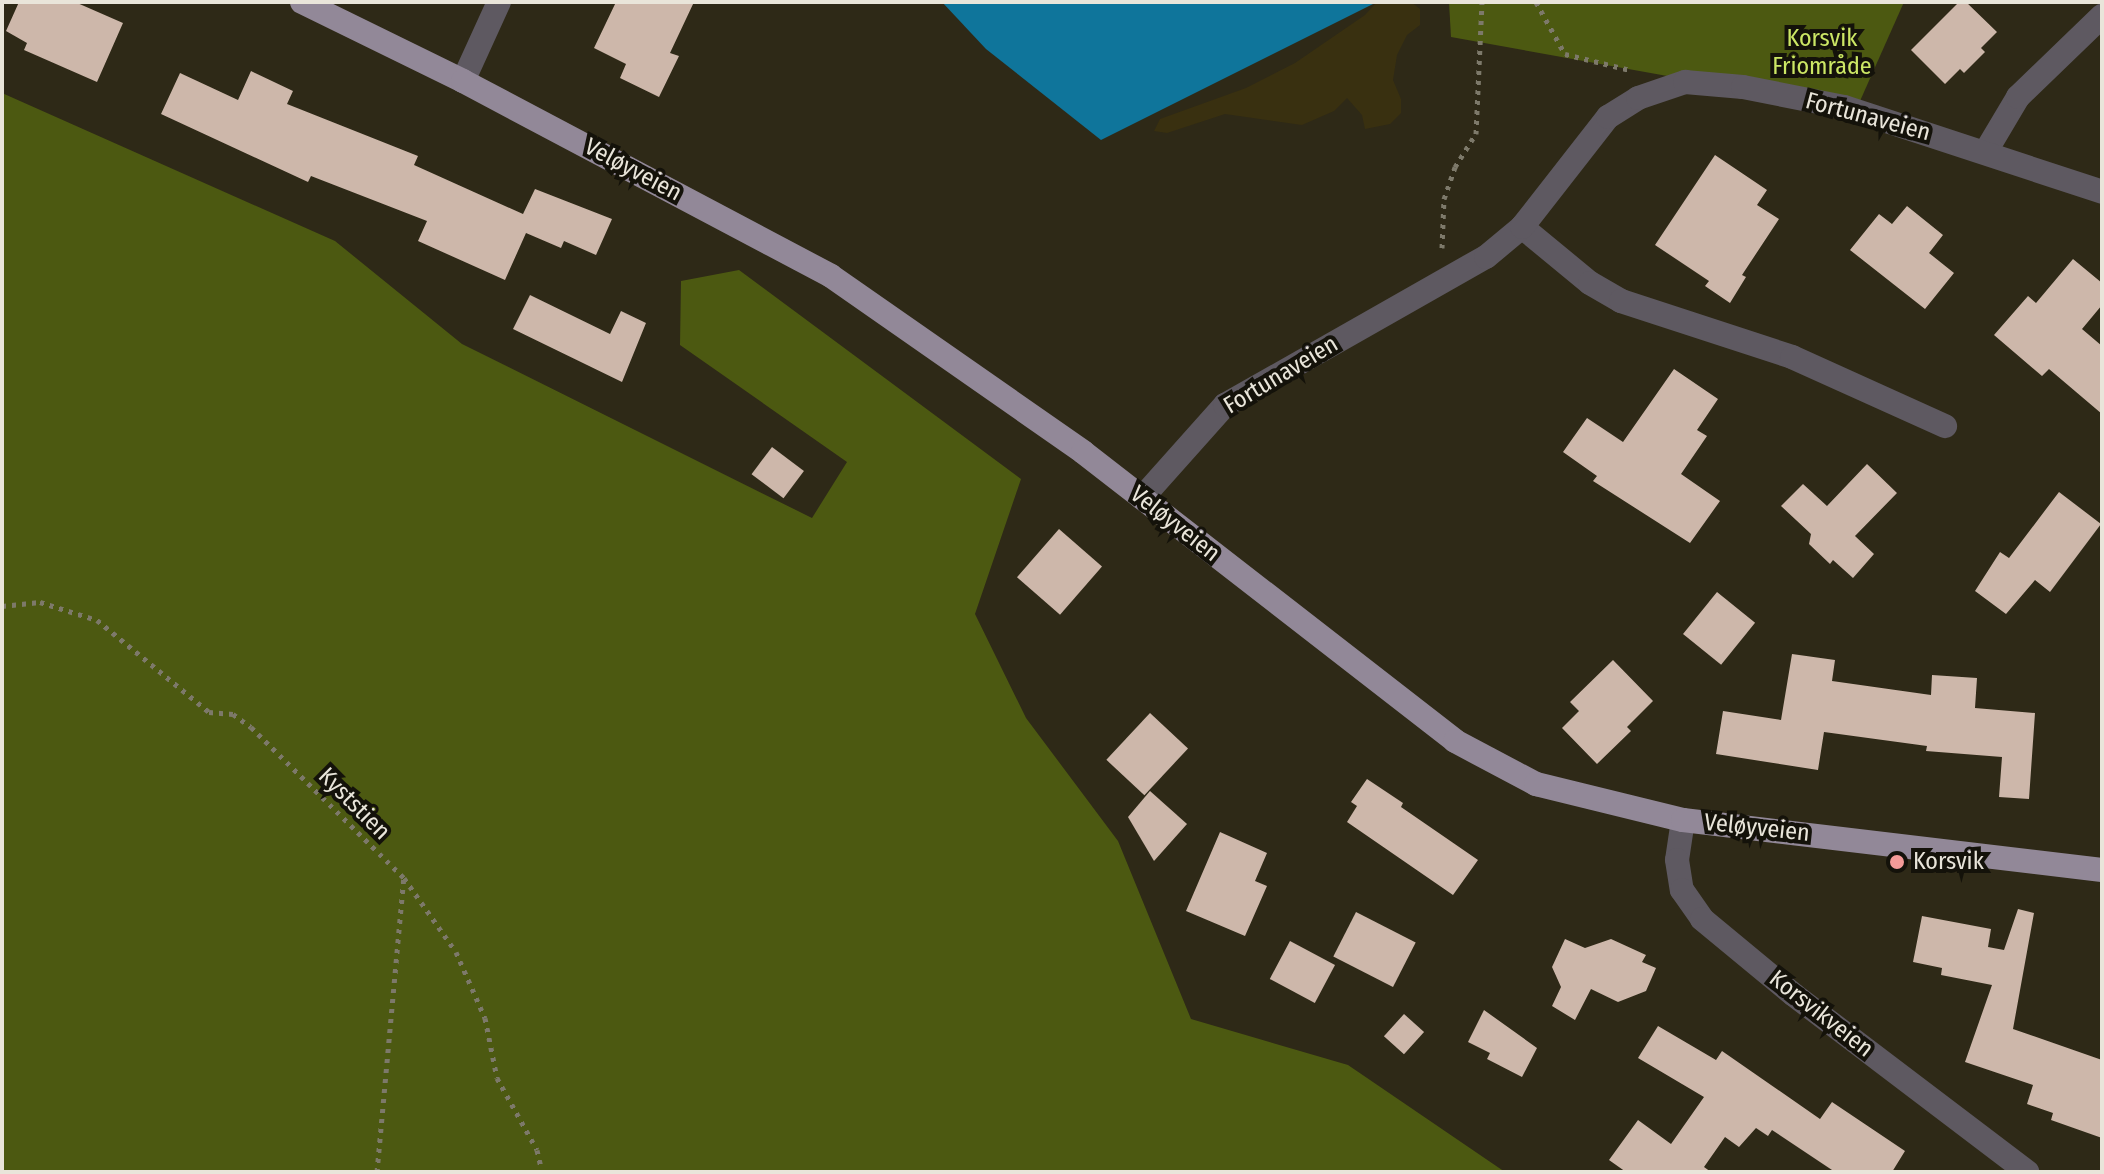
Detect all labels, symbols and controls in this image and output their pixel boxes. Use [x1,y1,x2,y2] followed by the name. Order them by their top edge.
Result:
[1772,25,1872,81] park label: Korsvik Friområde
[1802,87,1934,147] street label: Fortunaveien
[579,132,687,208] street label: Veløyveien
[1219,330,1343,420] street label: Fortunaveien
[1124,480,1226,568] street label: Veløyveien
[312,762,396,846] street label: Kyststien
[1703,808,1811,848] street label: Veløyveien
[1913,848,1984,876] place label: Korsvik
[1888,853,1906,871] marker: Korsvik
[1763,965,1879,1063] street label: Korsvikveien

